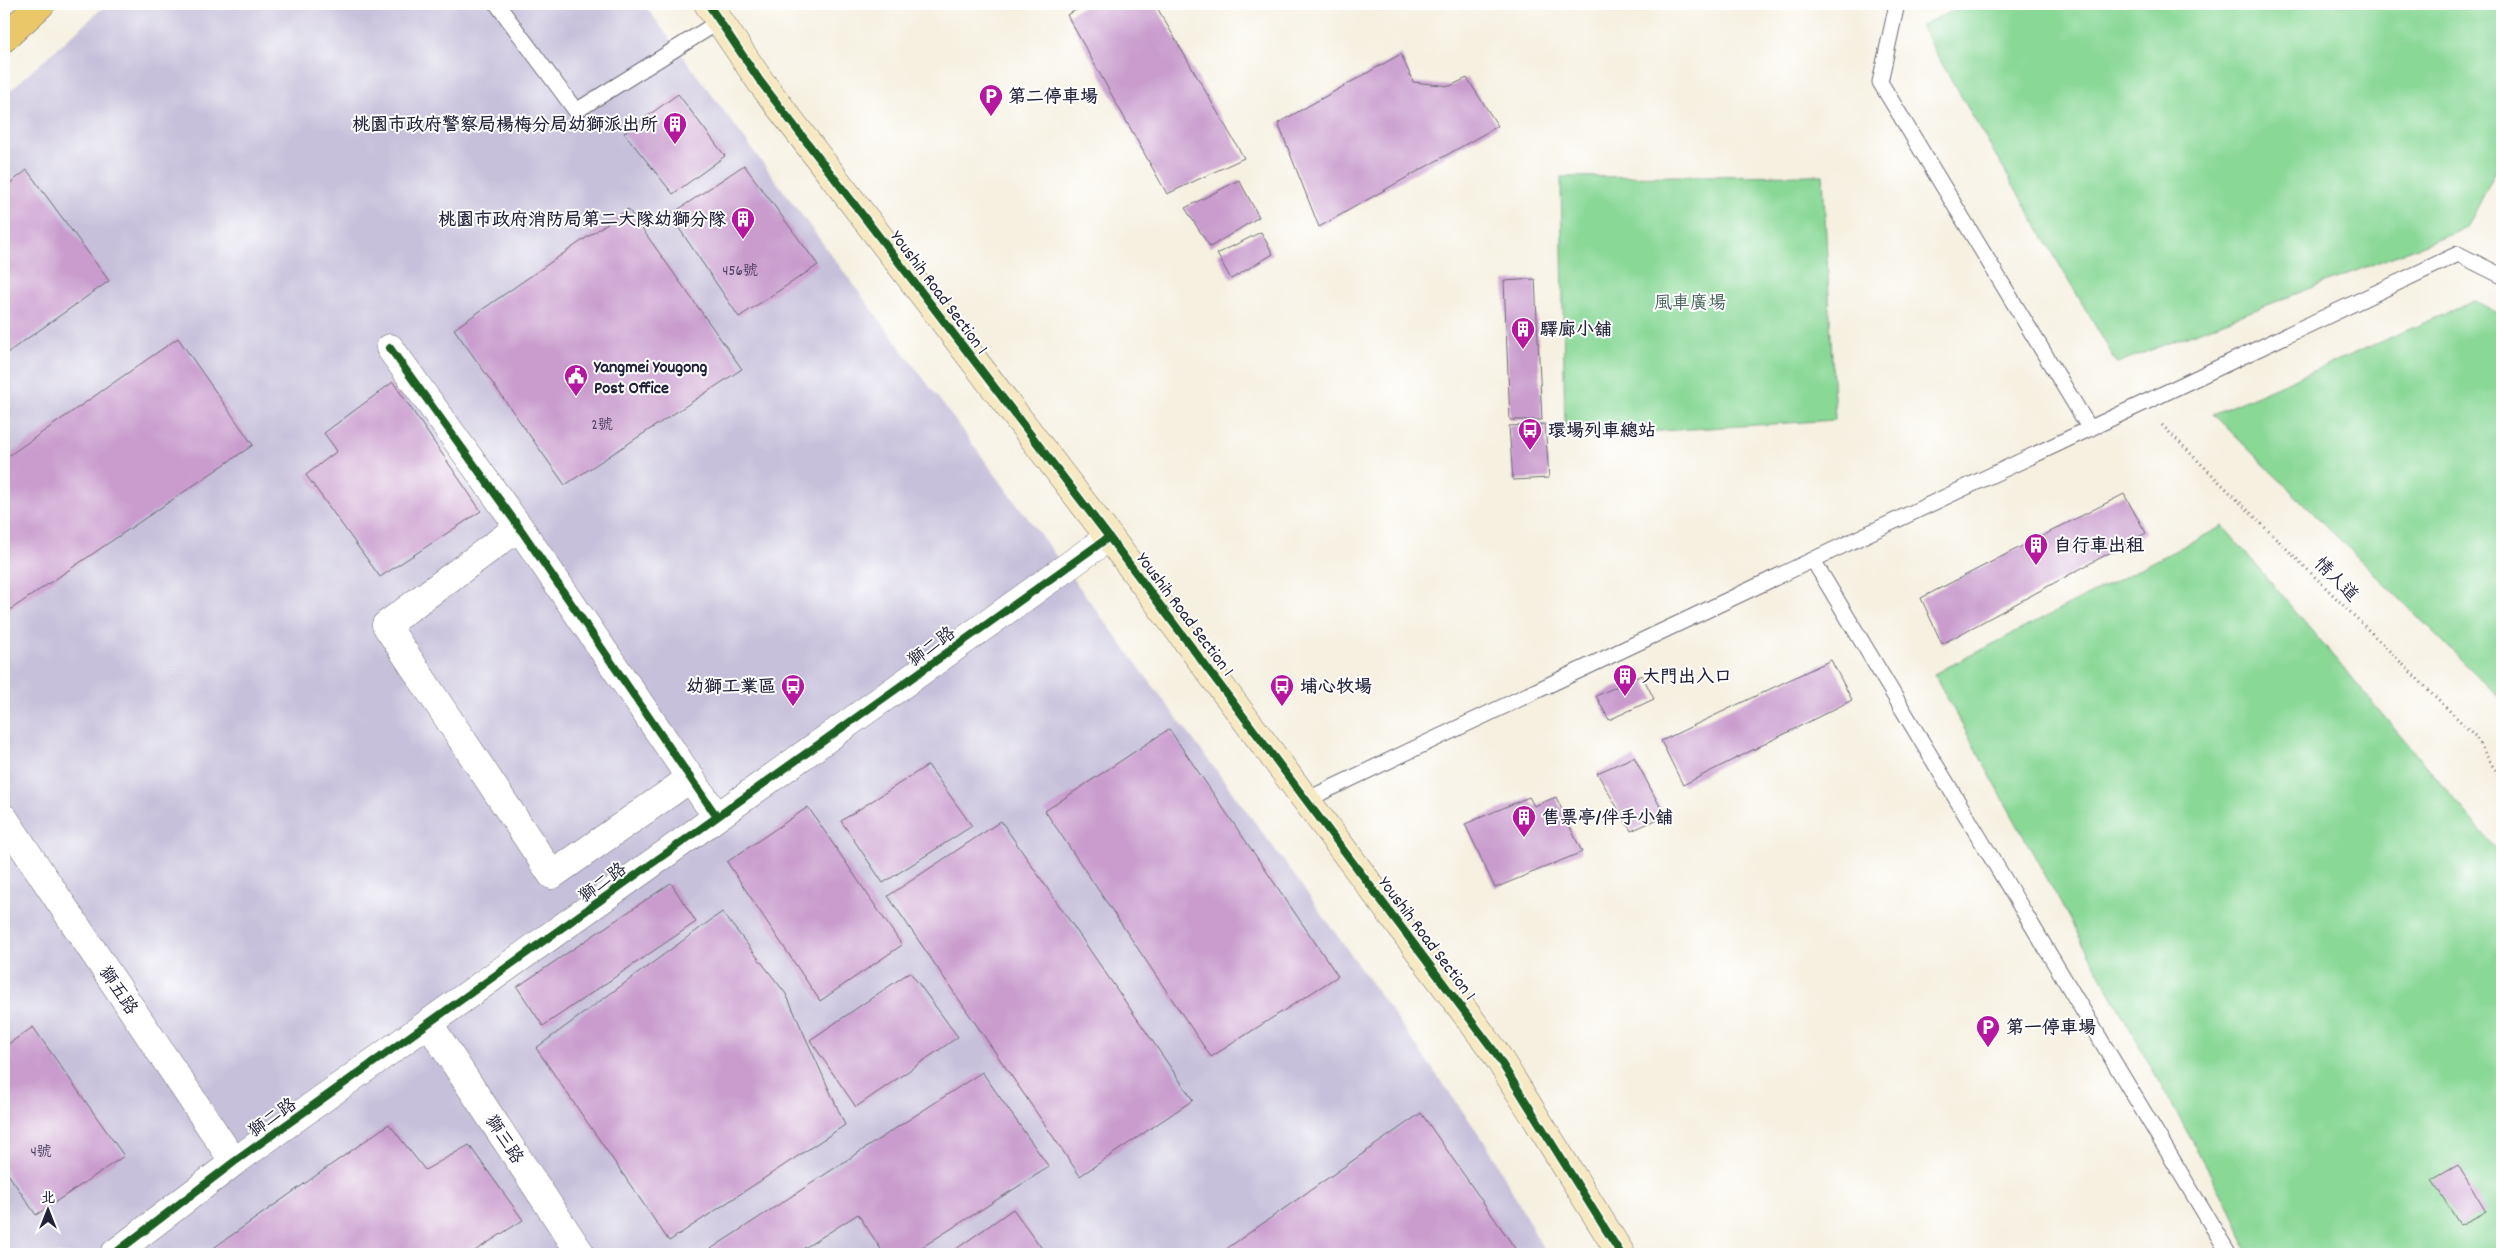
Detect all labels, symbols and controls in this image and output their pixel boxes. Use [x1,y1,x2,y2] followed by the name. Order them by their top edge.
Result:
[978,83,1004,117] parking icon: 第二停車場
[1008,86,1098,111] place label: 第二停車場
[662,111,688,145] building icon: 桃園市政府警察局楊梅分局幼獅派出所
[352,114,658,139] place label: 桃園市政府警察局楊梅分局幼獅派出所
[730,206,756,240] building icon: 桃園市政府消防局第二大隊幼獅分隊
[438,209,726,234] place label: 桃園市政府消防局第二大隊幼獅分隊
[883,226,993,361] street label: Youshih Road Section 1
[722,261,758,283] house number: 456號
[1654,292,1726,317] park label: 風車廣場
[1510,316,1536,350] building icon: 驛廊小舖
[1540,319,1612,344] place label: 驛廊小舖
[593,356,707,402] place label: Yangmei Yougong Post Office
[563,363,589,397] public building icon: Yangmei Yougong Post Office
[591,415,613,437] house number: 2號
[1517,417,1543,451] bus stop icon: 環場列車總站
[1548,420,1656,445] place label: 環場列車總站
[2023,532,2049,566] building icon: 自行車出租
[2054,535,2145,560] place label: 自行車出租
[1129,548,1239,683] street label: Youshih Road Section 1
[2307,553,2363,609] street label: 情人道
[903,622,962,674] street label: 獅二路
[1612,663,1638,697] building icon: 大門出入口
[1642,666,1732,691] place label: 大門出入口
[780,673,806,707] bus stop icon: 幼獅工業區
[1269,673,1295,707] bus stop icon: 埔心牧場
[686,676,776,701] place label: 幼獅工業區
[1300,676,1372,701] place label: 埔心牧場
[1511,804,1537,838] building icon: 售票亭/伴手小舖
[1542,807,1673,832] place label: 售票亭/伴手小舖
[574,858,633,910] street label: 獅二路
[1371,872,1481,1007] street label: Youshih Road Section 1
[91,962,142,1021] street label: 獅五路
[1975,1014,2001,1048] parking icon: 第一停車場
[2006,1017,2096,1042] place label: 第一停車場
[244,1093,303,1145] street label: 獅二路
[478,1111,528,1170] street label: 獅三路
[30,1142,52,1164] house number: 4號
[22,1186,72,1236] north arrow
[41,1189,55,1209] text: 北

